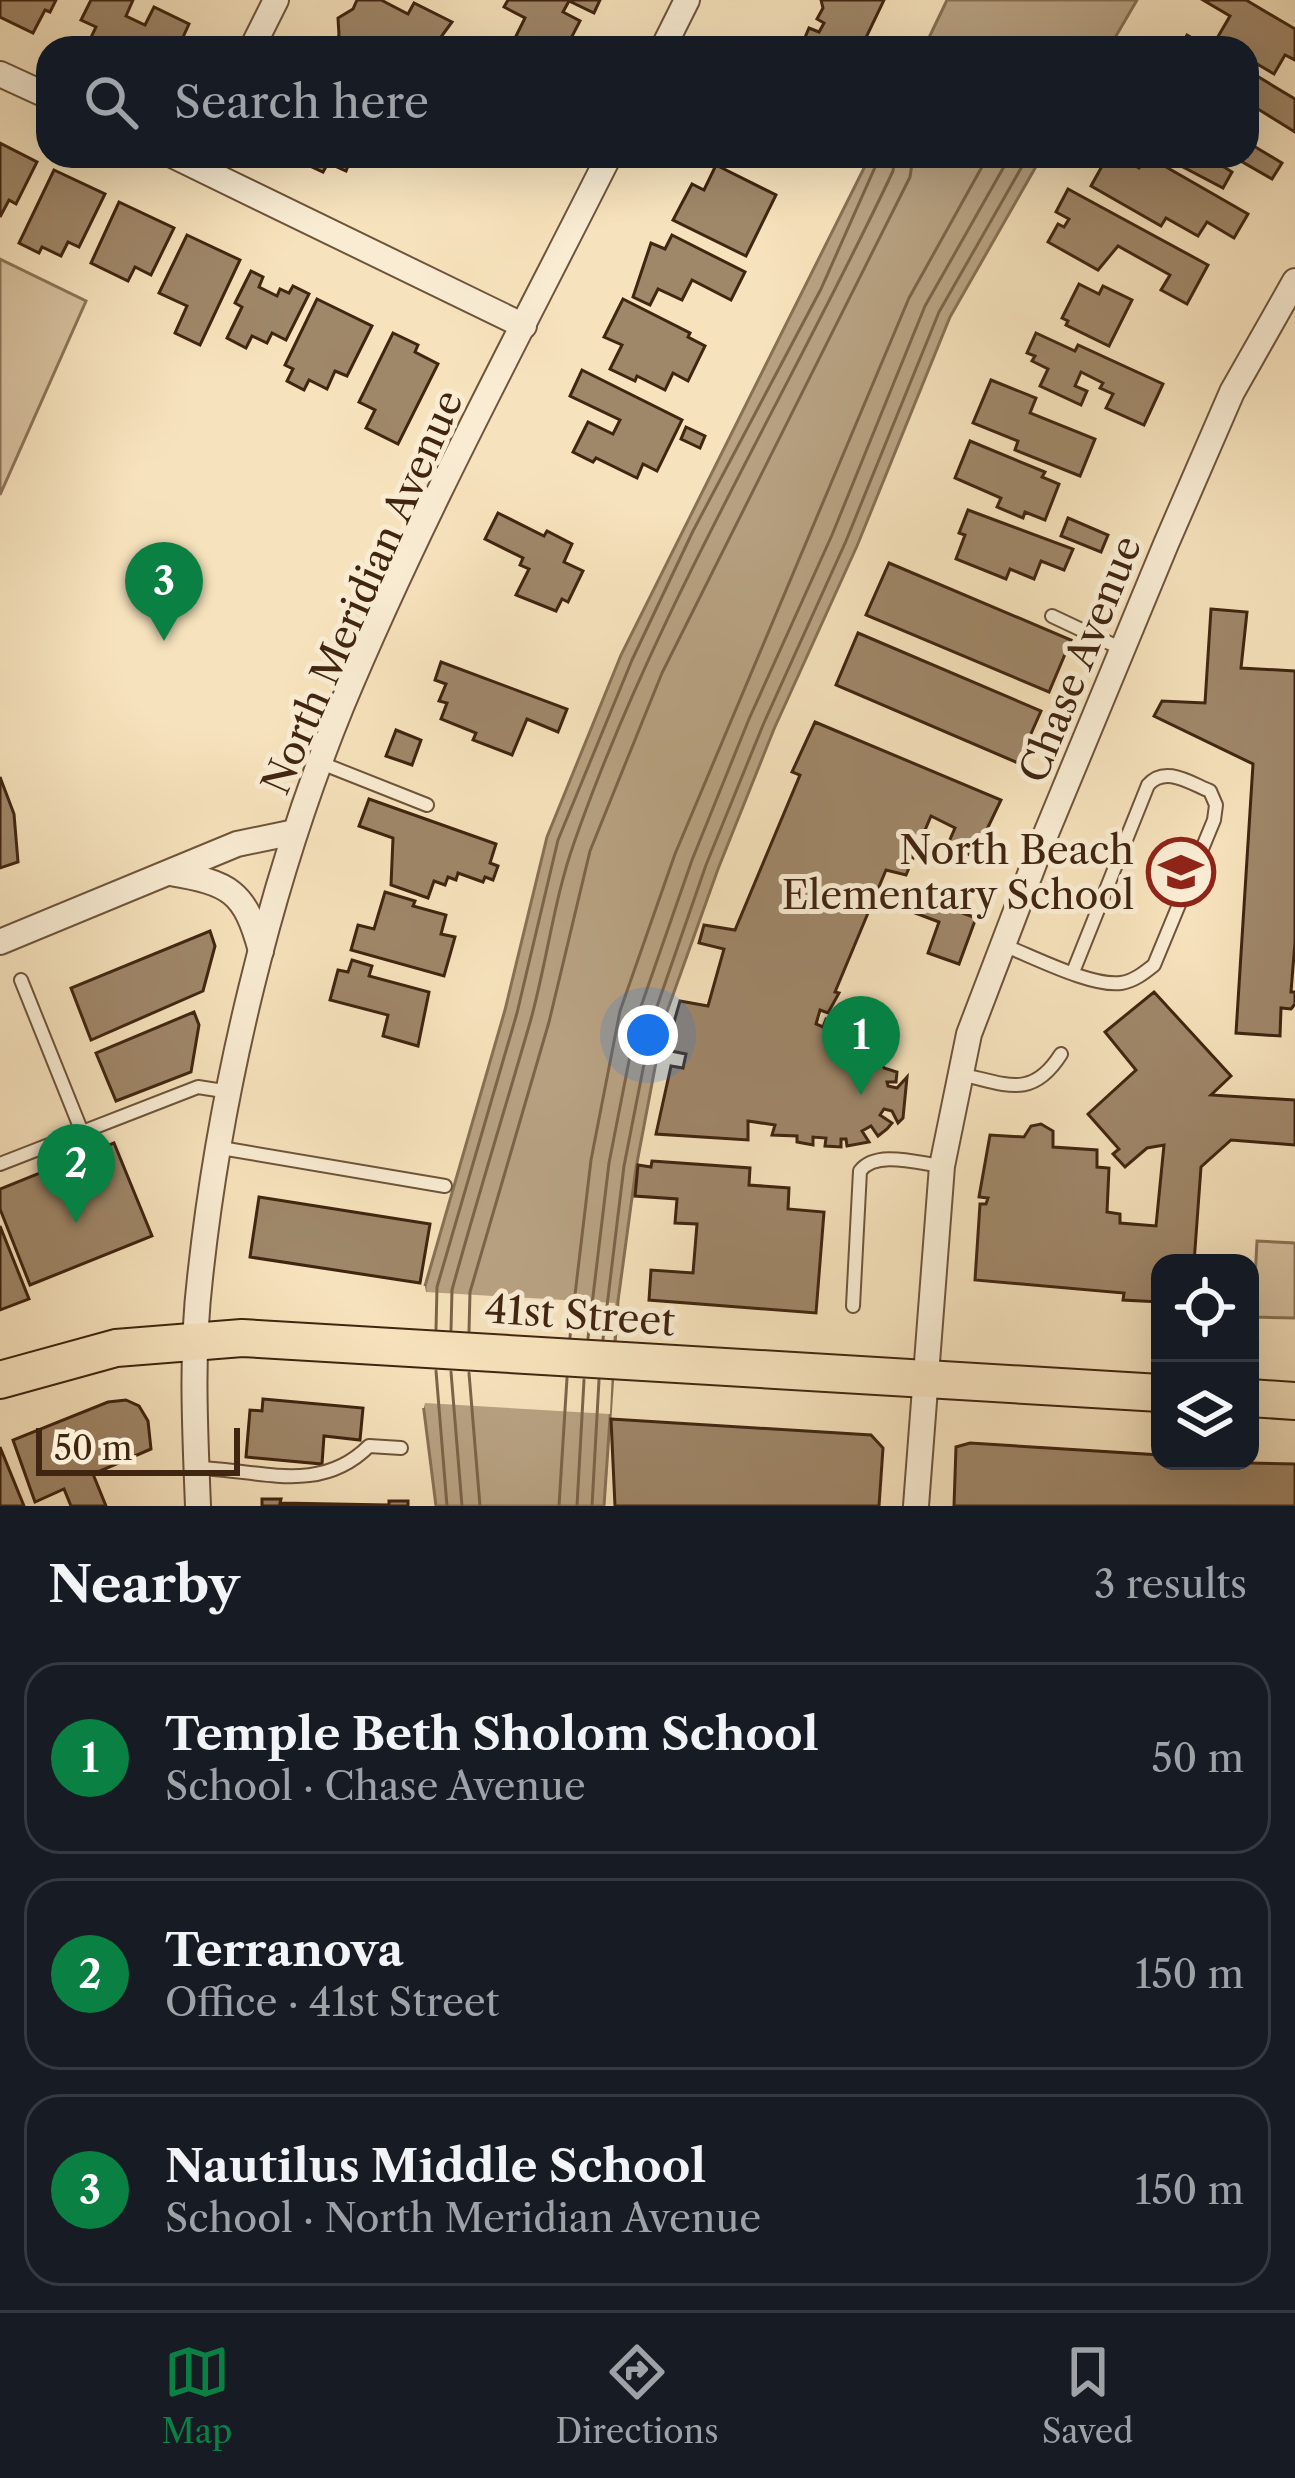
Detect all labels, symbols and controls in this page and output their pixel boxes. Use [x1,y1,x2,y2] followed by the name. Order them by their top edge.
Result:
[36,36,1259,168] search box
[78,69,144,135] icon: search
[174,74,429,130] text: Search here
[251,383,473,801] street label: North Meridian Avenue
[1009,529,1151,789] street label: Chase Avenue
[125,542,203,641] pin: 3
[782,826,1134,919] place label: North Beach Elementary School
[1146,837,1216,907] school or university icon: North Beach Elementary School
[822,996,900,1095] pin: 1
[618,1005,678,1065] your location
[37,1124,115,1223] pin: 2
[1151,1254,1259,1470] map controls
[1151,1254,1259,1362] button: locate
[483,1284,677,1346] street label: 41st Street
[1151,1362,1259,1470] button: layers
[36,1422,240,1475] scale bar
[54,1428,132,1469] text: 50 m
[48,1553,240,1615] text: Nearby
[1094,1560,1247,1608] text: 3 results
[165,1706,819,1762] text: Temple Beth Sholom School
[81,1734,99,1782] text: 1
[1151,1734,1244,1782] text: 50 m
[165,1762,586,1810] text: School · Chase Avenue
[165,1922,403,1978] text: Terranova
[78,1950,102,1998] text: 2
[1135,1950,1244,1998] text: 150 m
[165,1978,499,2026] text: Office · 41st Street
[165,2138,706,2194] text: Nautilus Middle School
[79,2166,101,2214] text: 3
[1135,2166,1244,2214] text: 150 m
[165,2194,761,2242] text: School · North Meridian Avenue
[162,2339,232,2452] tab: Map
[556,2339,719,2452] tab: Directions
[1042,2339,1133,2452] tab: Saved

